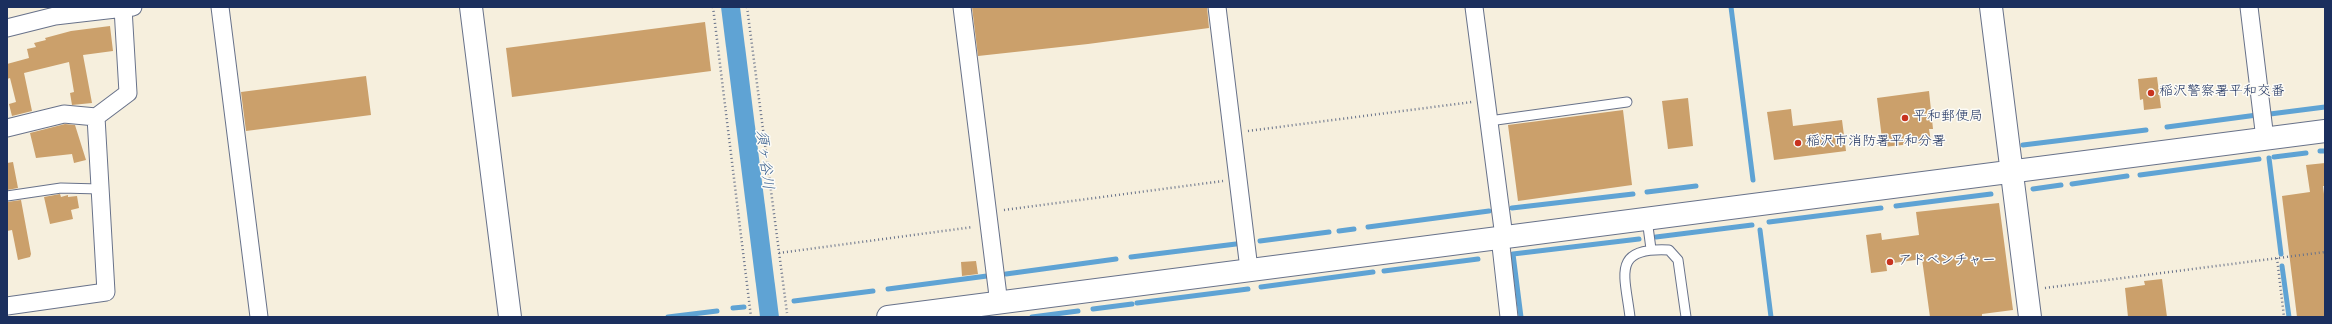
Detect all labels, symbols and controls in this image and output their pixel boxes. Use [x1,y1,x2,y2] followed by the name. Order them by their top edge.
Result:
[2159,85,2285,101] place label: 稲沢警察署平和交番
[2146,88,2156,98] marker: 稲沢警察署平和交番
[1913,110,1983,126] place label: 平和郵便局
[1900,113,1910,123] marker: 平和郵便局
[750,129,776,191] water label: 須ヶ谷川
[1806,135,1946,151] place label: 稲沢市消防署平和分署
[1793,138,1803,148] marker: 稲沢市消防署平和分署
[1898,254,1996,270] place label: アドベンチャー
[1885,257,1895,267] marker: アドベンチャー

